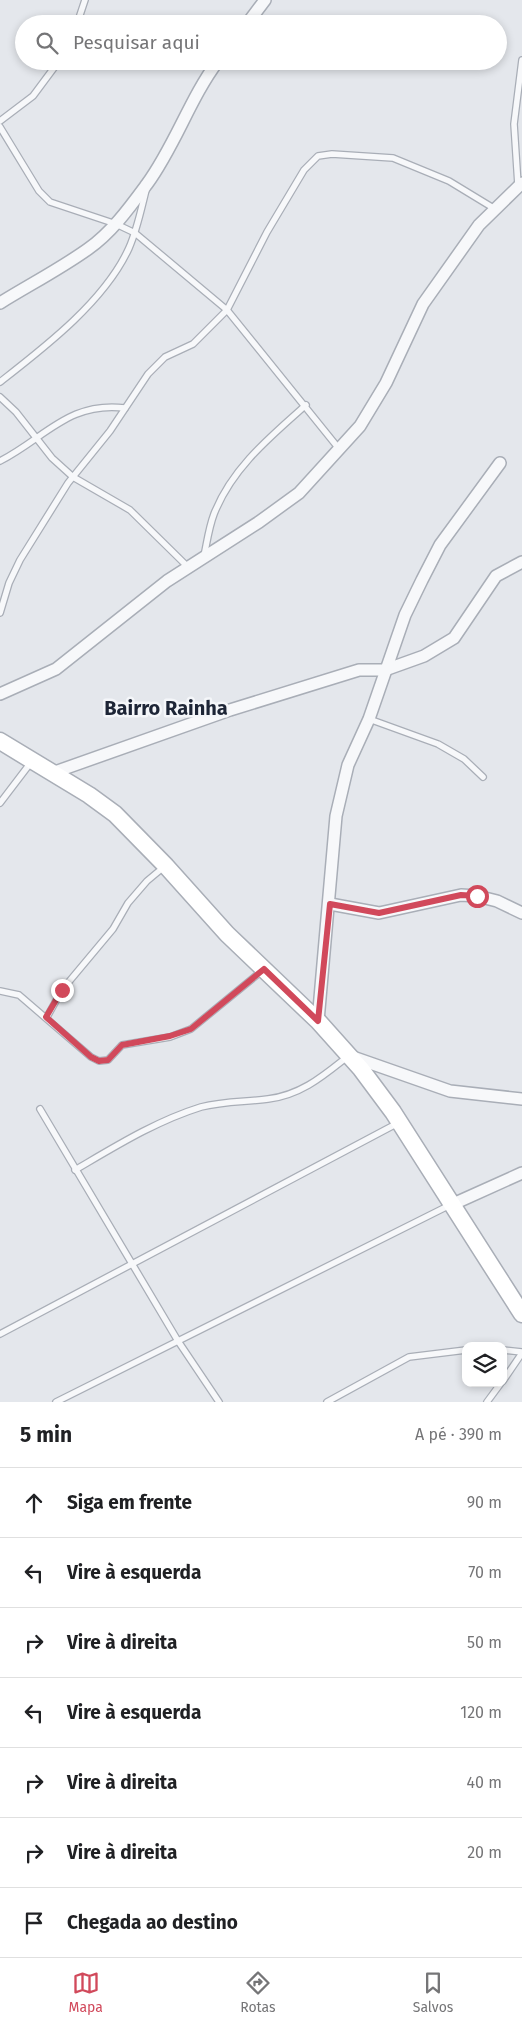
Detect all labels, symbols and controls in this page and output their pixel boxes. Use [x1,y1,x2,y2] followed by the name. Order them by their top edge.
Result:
[15,15,507,70] search box
[33,29,61,57] icon: search
[73,31,200,54] text: Pesquisar aqui
[104,696,228,720] district label: Bairro Rainha
[466,885,489,908] route start
[51,979,74,1002] route end
[462,1342,507,1387] map controls
[462,1342,507,1387] button: layers
[20,1422,72,1448] text: 5 min
[415,1425,502,1444] text: A pé · 390 m
[20,1489,48,1517] icon: ahead
[67,1491,192,1514] text: Siga em frente
[467,1493,502,1512] text: 90 m
[20,1559,48,1587] icon: left
[67,1561,201,1584] text: Vire à esquerda
[468,1563,502,1582] text: 70 m
[20,1629,48,1657] icon: right
[67,1631,177,1654] text: Vire à direita
[467,1633,502,1652] text: 50 m
[20,1699,48,1727] icon: left
[67,1701,201,1724] text: Vire à esquerda
[460,1703,502,1722] text: 120 m
[20,1769,48,1797] icon: right
[67,1771,177,1794] text: Vire à direita
[467,1773,502,1792] text: 40 m
[20,1839,48,1867] icon: right
[67,1841,177,1864] text: Vire à direita
[467,1843,502,1862] text: 20 m
[20,1909,48,1937] icon: arrive
[67,1911,238,1934] text: Chegada ao destino
[69,1969,103,2016] tab: Mapa
[240,1969,276,2016] tab: Rotas
[413,1969,453,2016] tab: Salvos

